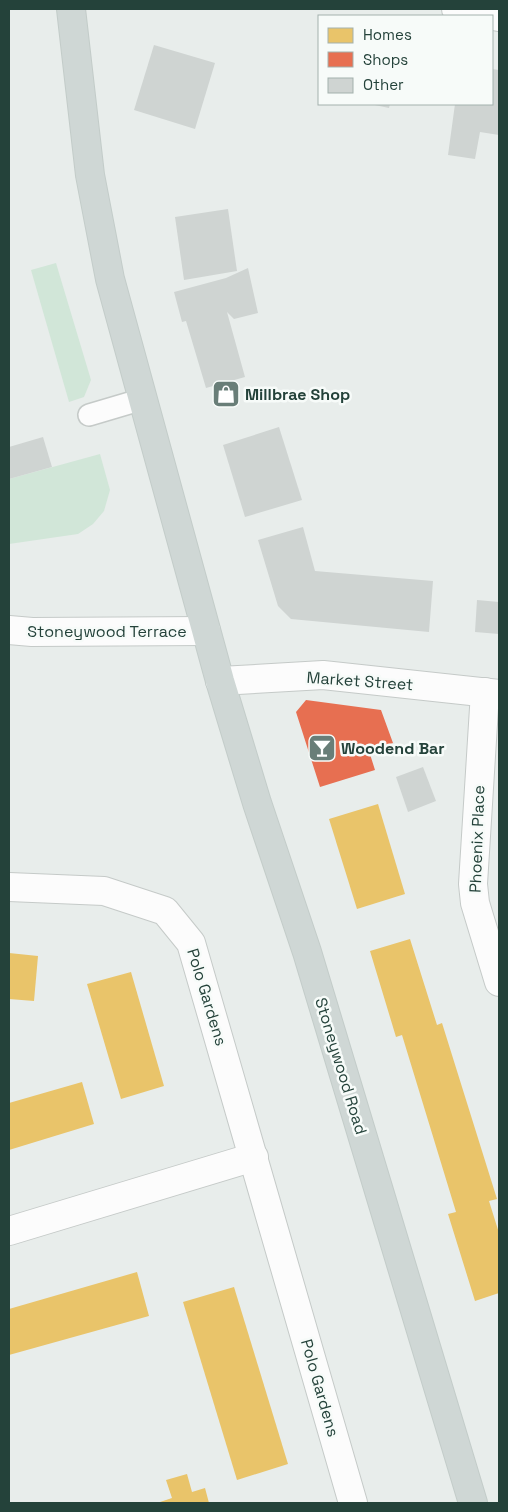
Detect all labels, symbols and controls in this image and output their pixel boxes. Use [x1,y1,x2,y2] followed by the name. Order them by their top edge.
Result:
[318,15,493,105] legend
[363,25,412,44] text: Homes
[363,50,408,69] text: Shops
[363,75,404,94] text: Other
[211,379,241,409] shop icon: Millbrae Shop
[245,384,350,405] place label: Millbrae Shop
[27,621,187,642] street label: Stoneywood Terrace
[306,667,414,695] street label: Market Street
[307,733,337,763] bar icon: Woodend Bar
[341,738,445,759] place label: Woodend Bar
[465,785,489,893] street label: Phoenix Place
[182,946,232,1048] street label: Polo Gardens
[310,995,372,1137] street label: Stoneywood Road
[296,1337,344,1439] street label: Polo Gardens

